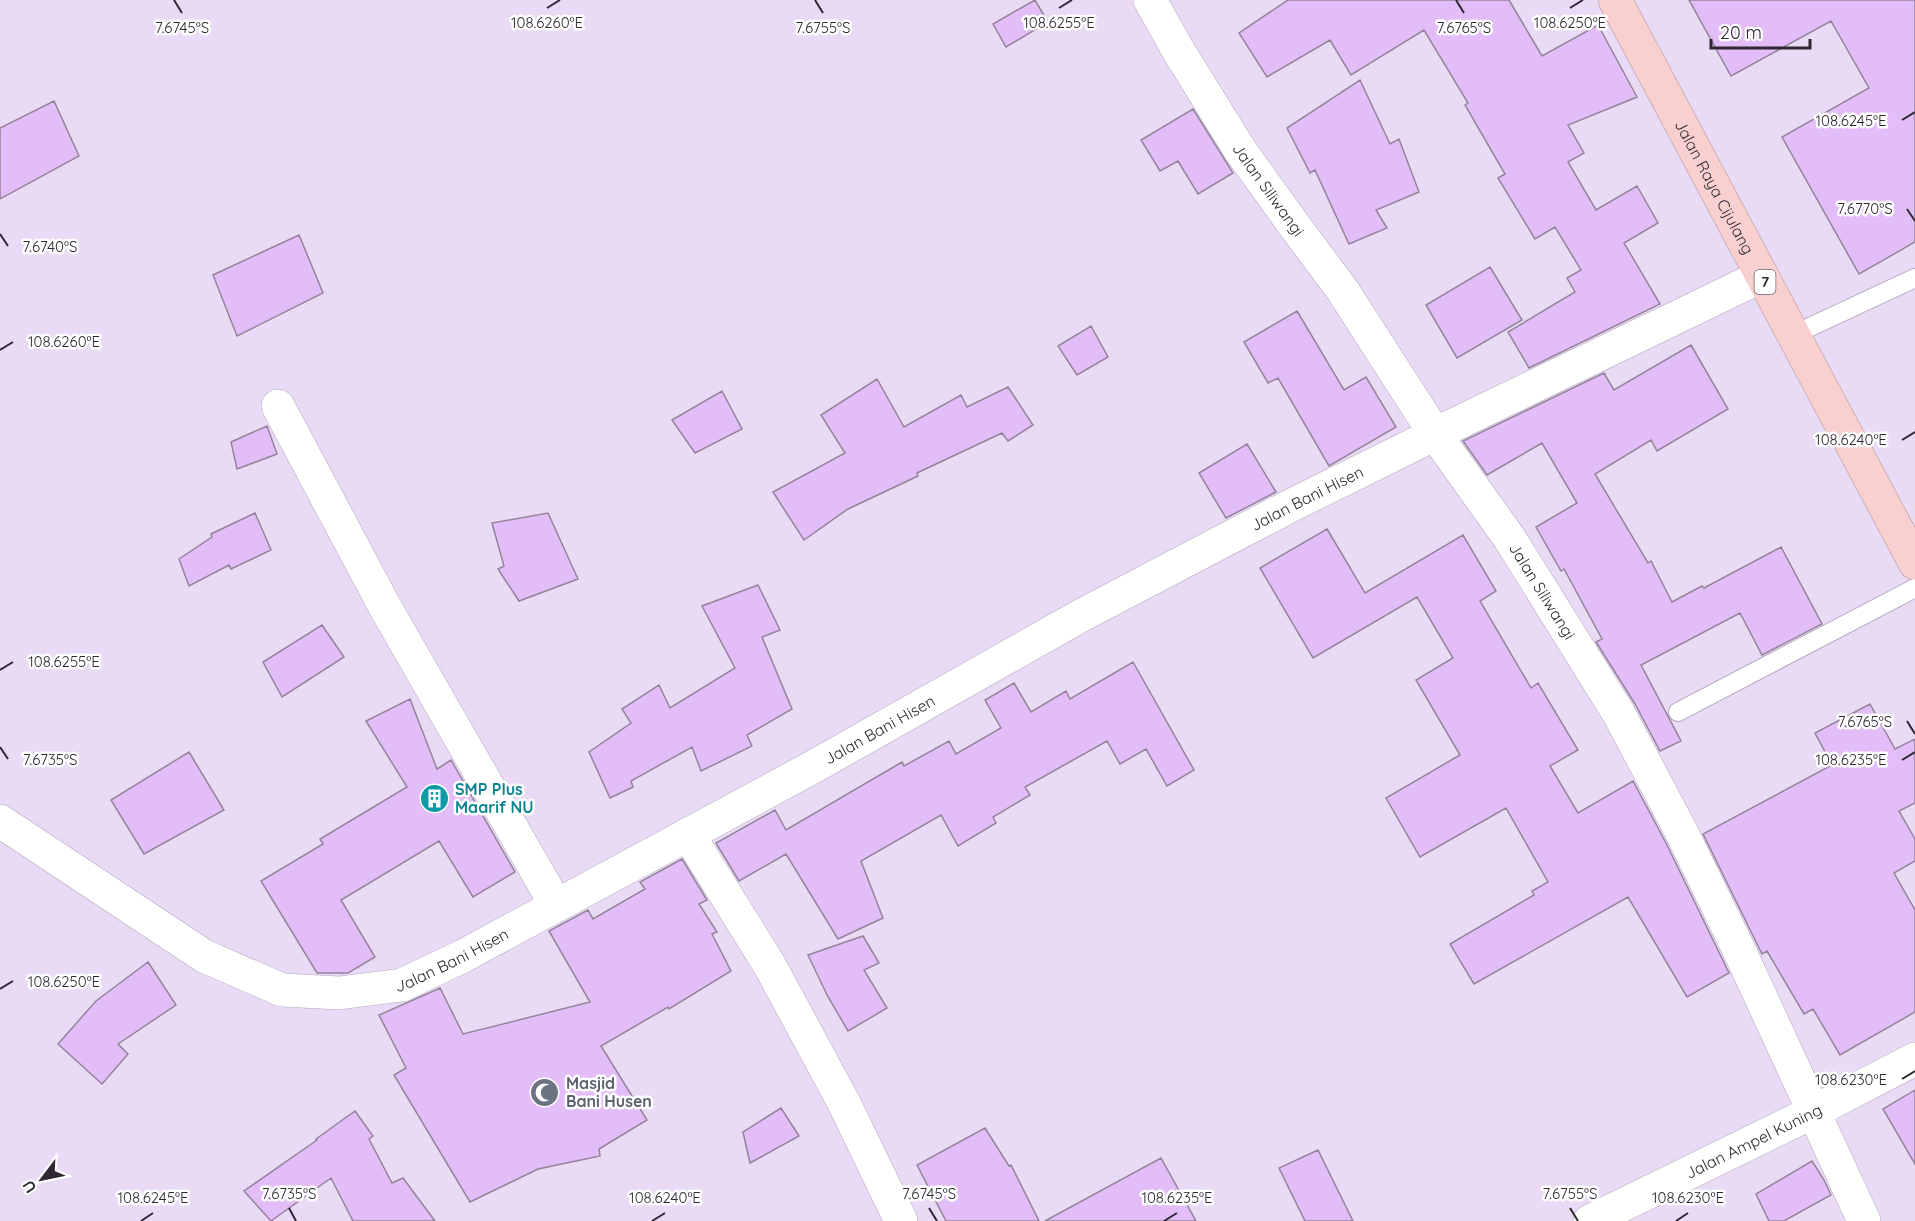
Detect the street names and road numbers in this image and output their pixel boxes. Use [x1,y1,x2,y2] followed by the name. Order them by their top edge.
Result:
[1671,116,1759,258] street label: Jalan Raya Cijulang
[1228,140,1309,240] street label: Jalan Siliwangi
[1754,270,1776,294] road number: 7
[1247,461,1367,535] street label: Jalan Bani Hisen
[1505,539,1580,643] street label: Jalan Siliwangi
[821,690,938,769] street label: Jalan Bani Hisen
[395,923,512,996] street label: Jalan Bani Hisen
[1682,1099,1825,1183] street label: Jalan Ampel Kuning

